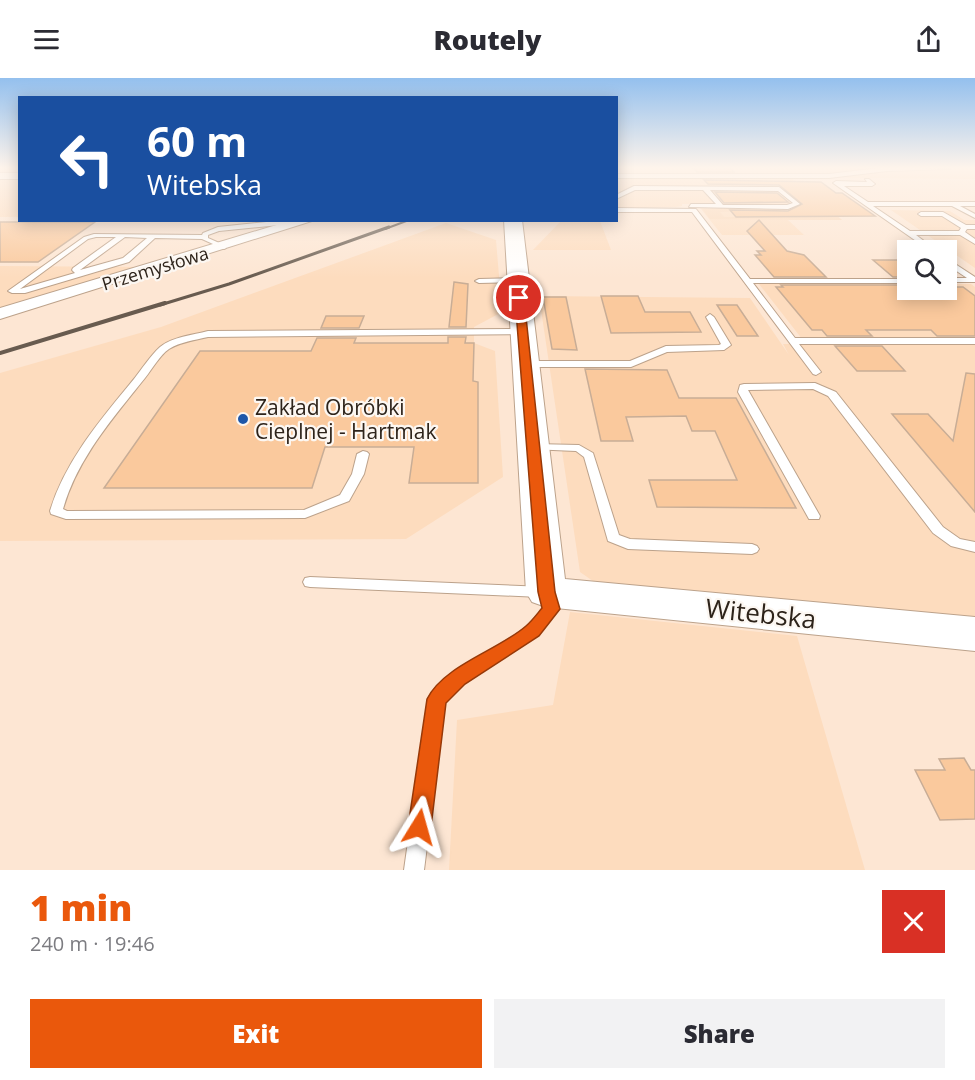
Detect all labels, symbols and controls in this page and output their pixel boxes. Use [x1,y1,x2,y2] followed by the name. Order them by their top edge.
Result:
[434,21,541,58] text: Routely
[30,23,63,56] icon: menu
[912,23,945,56] icon: share
[147,112,247,169] text: 60 m
[48,120,126,198] icon: left
[147,166,262,203] text: Witebska
[99,240,211,296] street label: Przemysłowa
[897,240,957,300] map controls
[897,240,957,300] button: search
[493,272,544,323] pin
[502,281,535,314] icon: arrive
[255,393,436,445] place label: Zakład Obróbki Cieplnej - Hartmak
[236,412,250,426] marker: Zakład Obróbki Cieplnej - Hartmak
[704,589,818,637] street label: Witebska
[387,795,451,859] position arrow
[30,883,132,932] text: 1 min
[882,890,945,953] button: close
[30,930,155,957] text: 240 m · 19:46
[30,999,482,1068] button: Exit
[494,999,945,1068] button: Share

